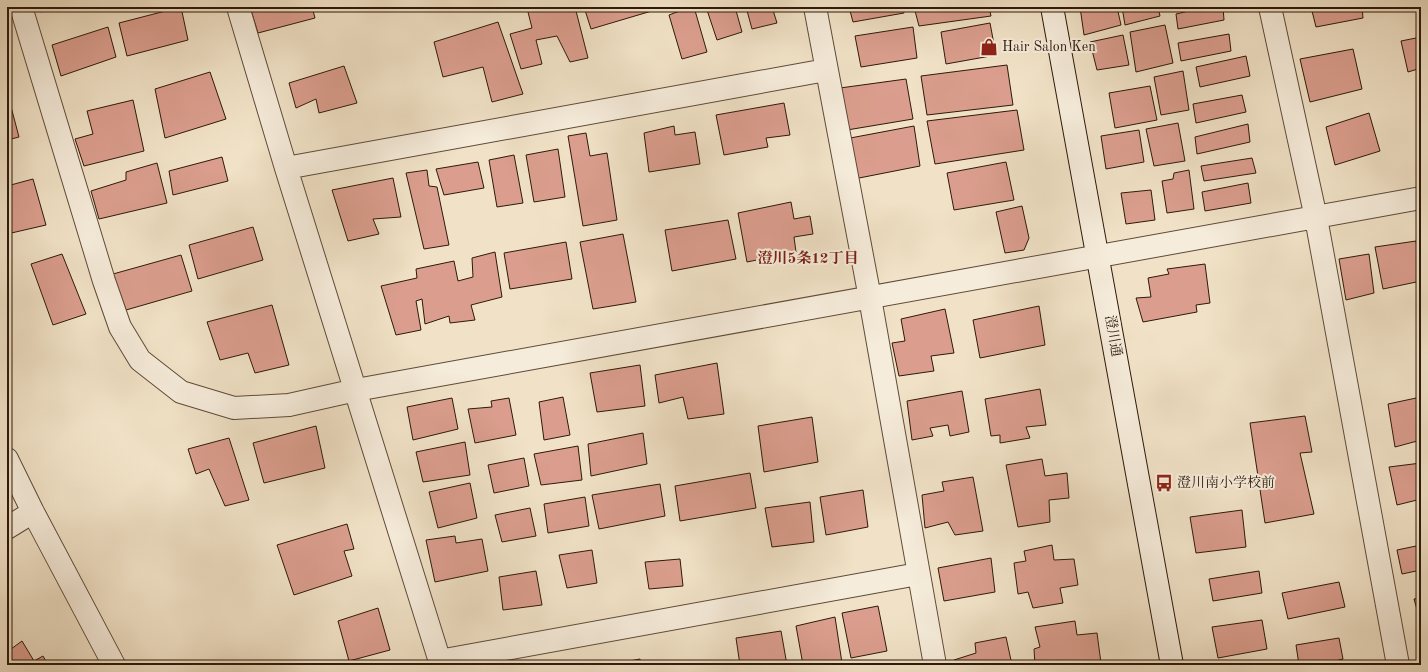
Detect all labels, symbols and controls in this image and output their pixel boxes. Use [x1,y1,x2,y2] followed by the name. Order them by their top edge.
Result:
[979,37,999,57] shop icon: Hair Salon Ken
[1002,40,1096,54] place label: Hair Salon Ken
[757,250,859,267] district label: 澄川5条12丁目
[1102,314,1125,358] street label: 澄川通
[1154,473,1174,493] bus stop icon: 澄川南小学校前
[1177,475,1275,490] place label: 澄川南小学校前

